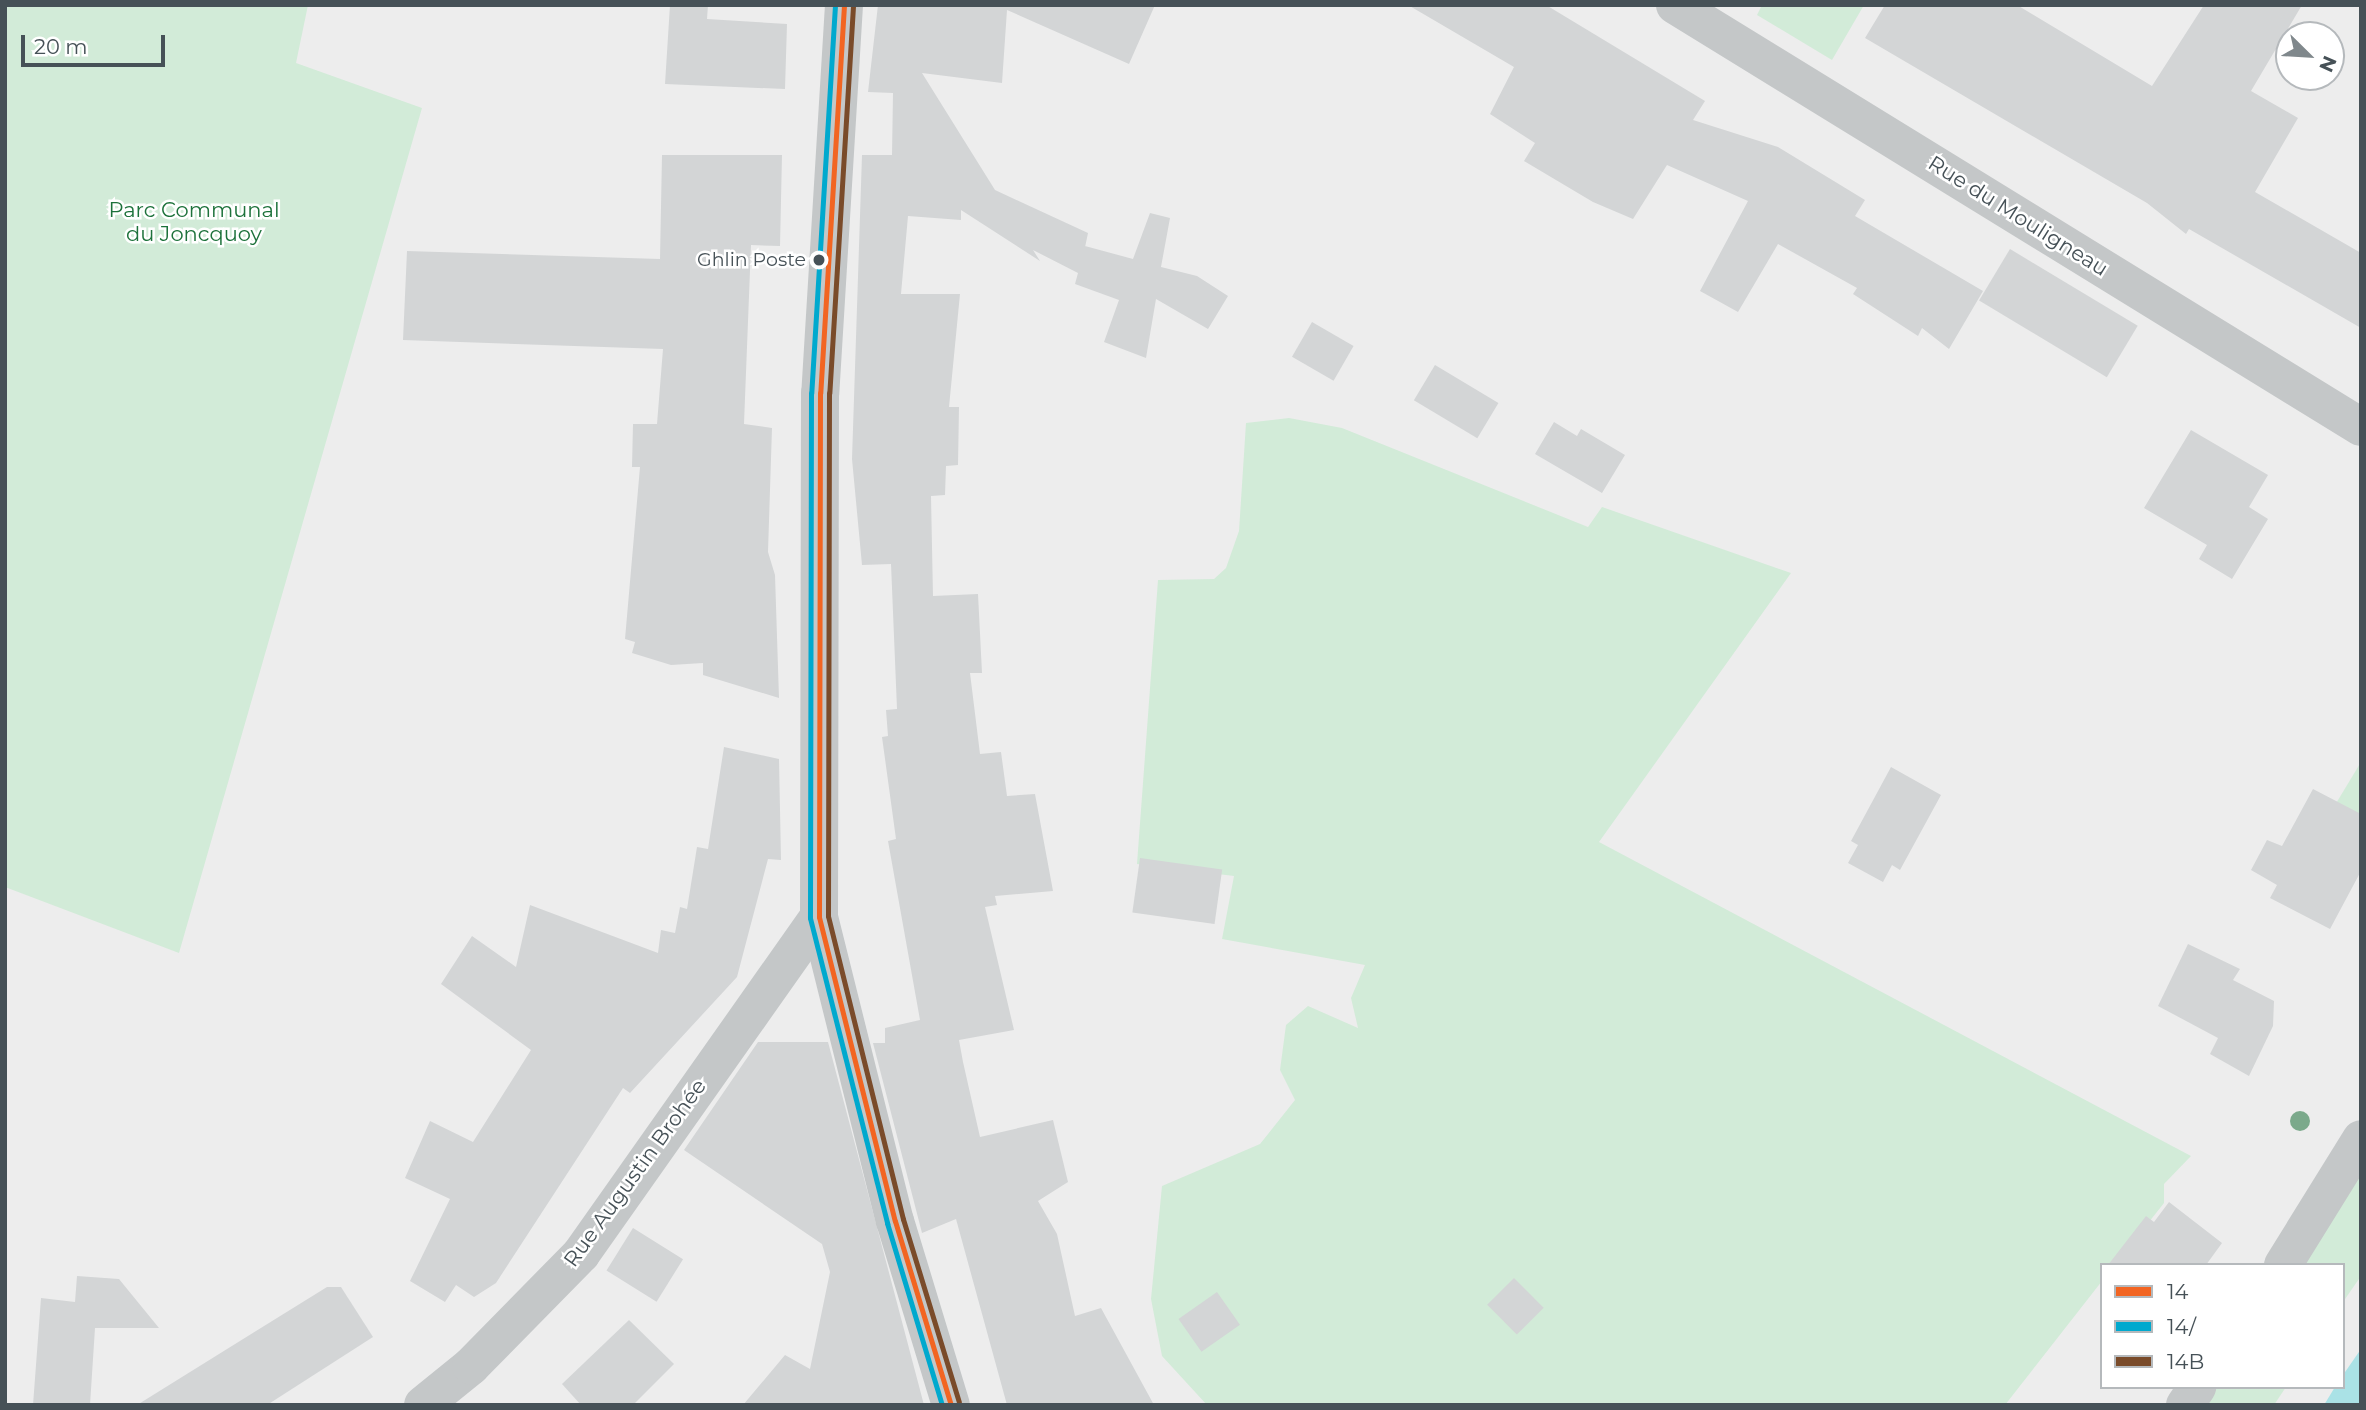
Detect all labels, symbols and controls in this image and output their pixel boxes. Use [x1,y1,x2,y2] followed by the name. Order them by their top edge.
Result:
[24,21,168,65] scale bar
[2275,21,2345,91] north arrow
[34,34,88,59] text: 20 m
[2314,52,2341,76] text: N
[1923,150,2113,282] street label: Rue du Mouligneau
[108,197,280,247] park label: Parc Communal du Joncquoy
[697,249,806,271] place label: Ghlin Poste
[812,253,826,267] marker: Ghlin Poste
[558,1074,712,1272] street label: Rue Augustin Brohée
[2100,1263,2345,1389] legend
[2167,1279,2188,1304] text: 14
[2167,1314,2196,1339] text: 14/
[2167,1349,2204,1374] text: 14B

